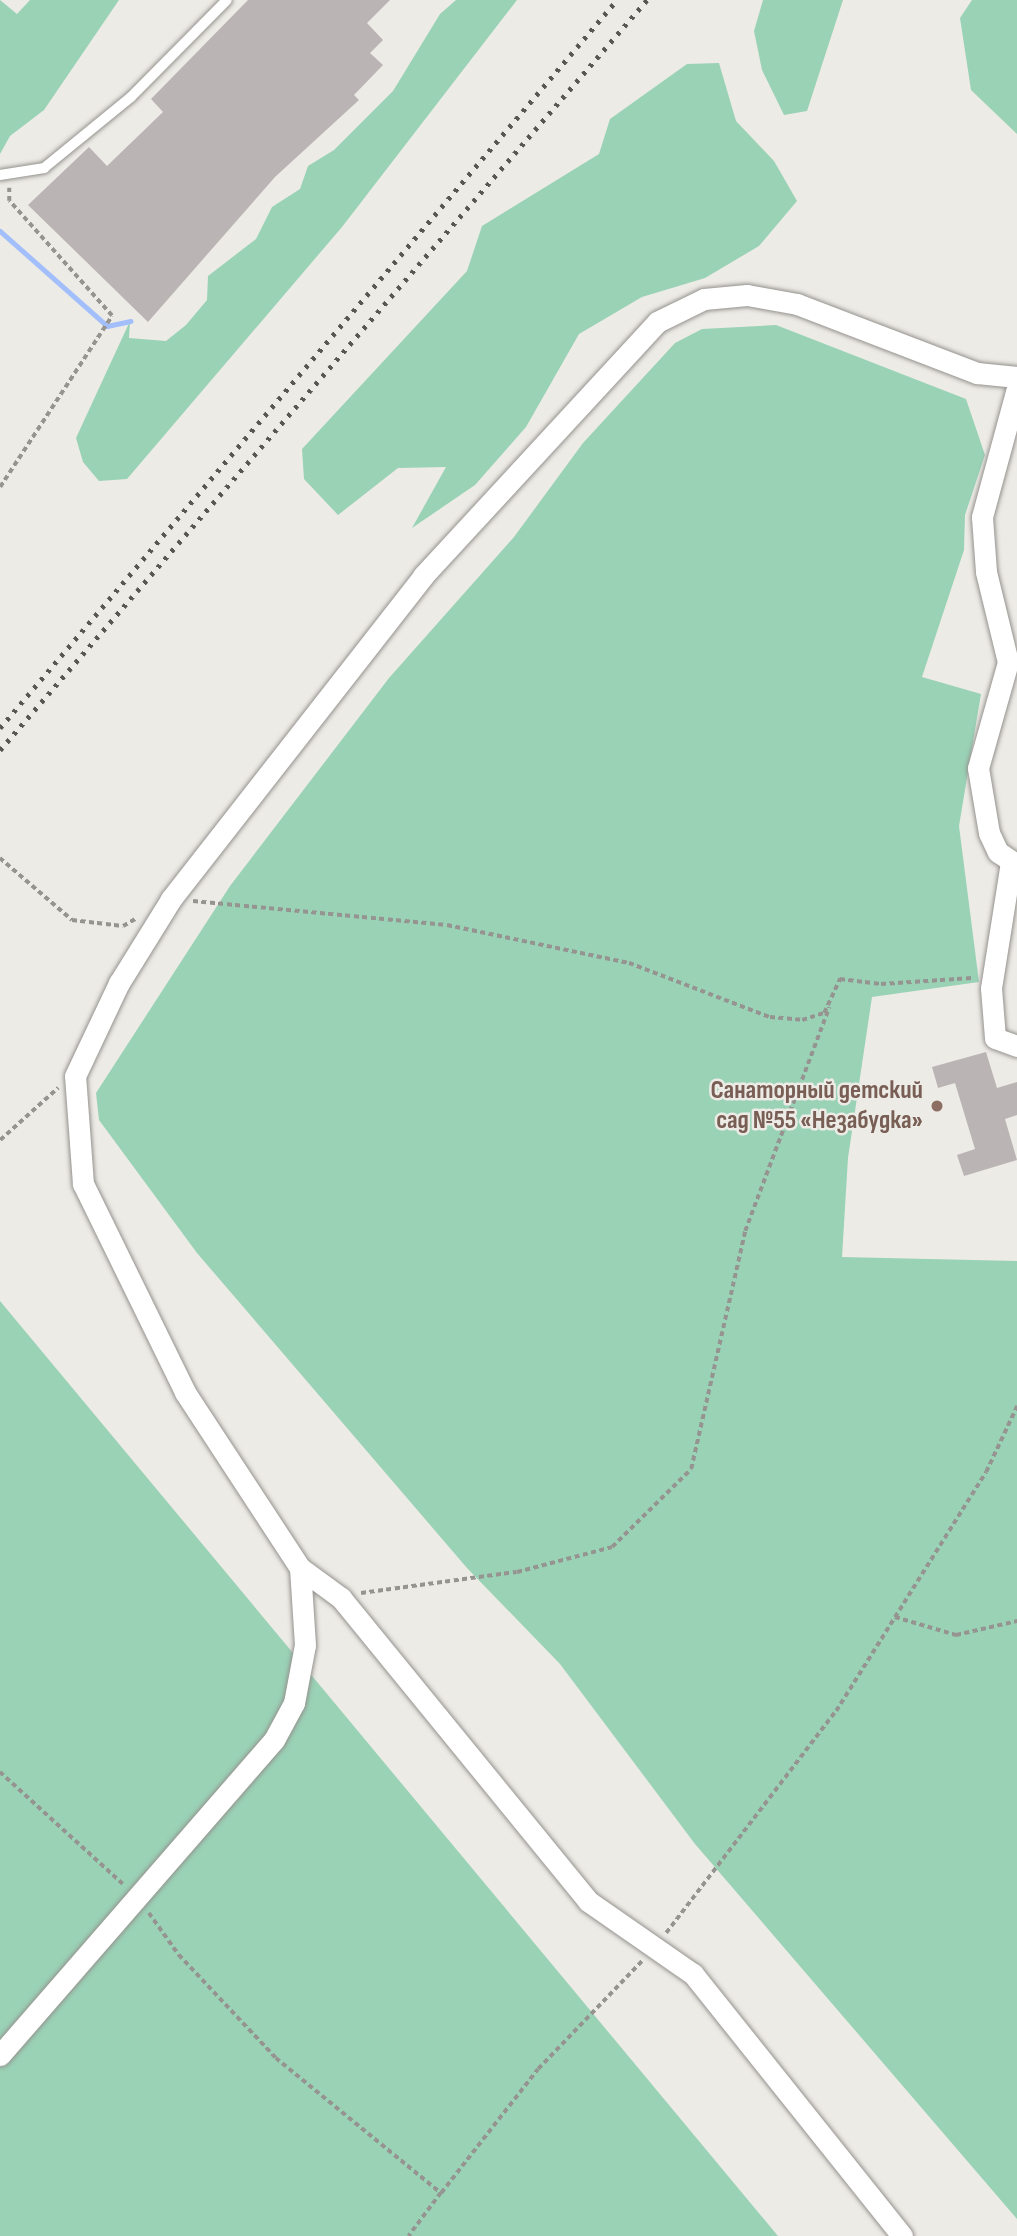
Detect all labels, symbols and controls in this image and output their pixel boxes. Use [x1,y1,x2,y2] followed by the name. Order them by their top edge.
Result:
[710,1075,923,1136] place label: Санаторный детский сад №55 «Незабудка»
[929,1098,945,1114] marker: Санаторный детский сад №55 «Незабудка»

